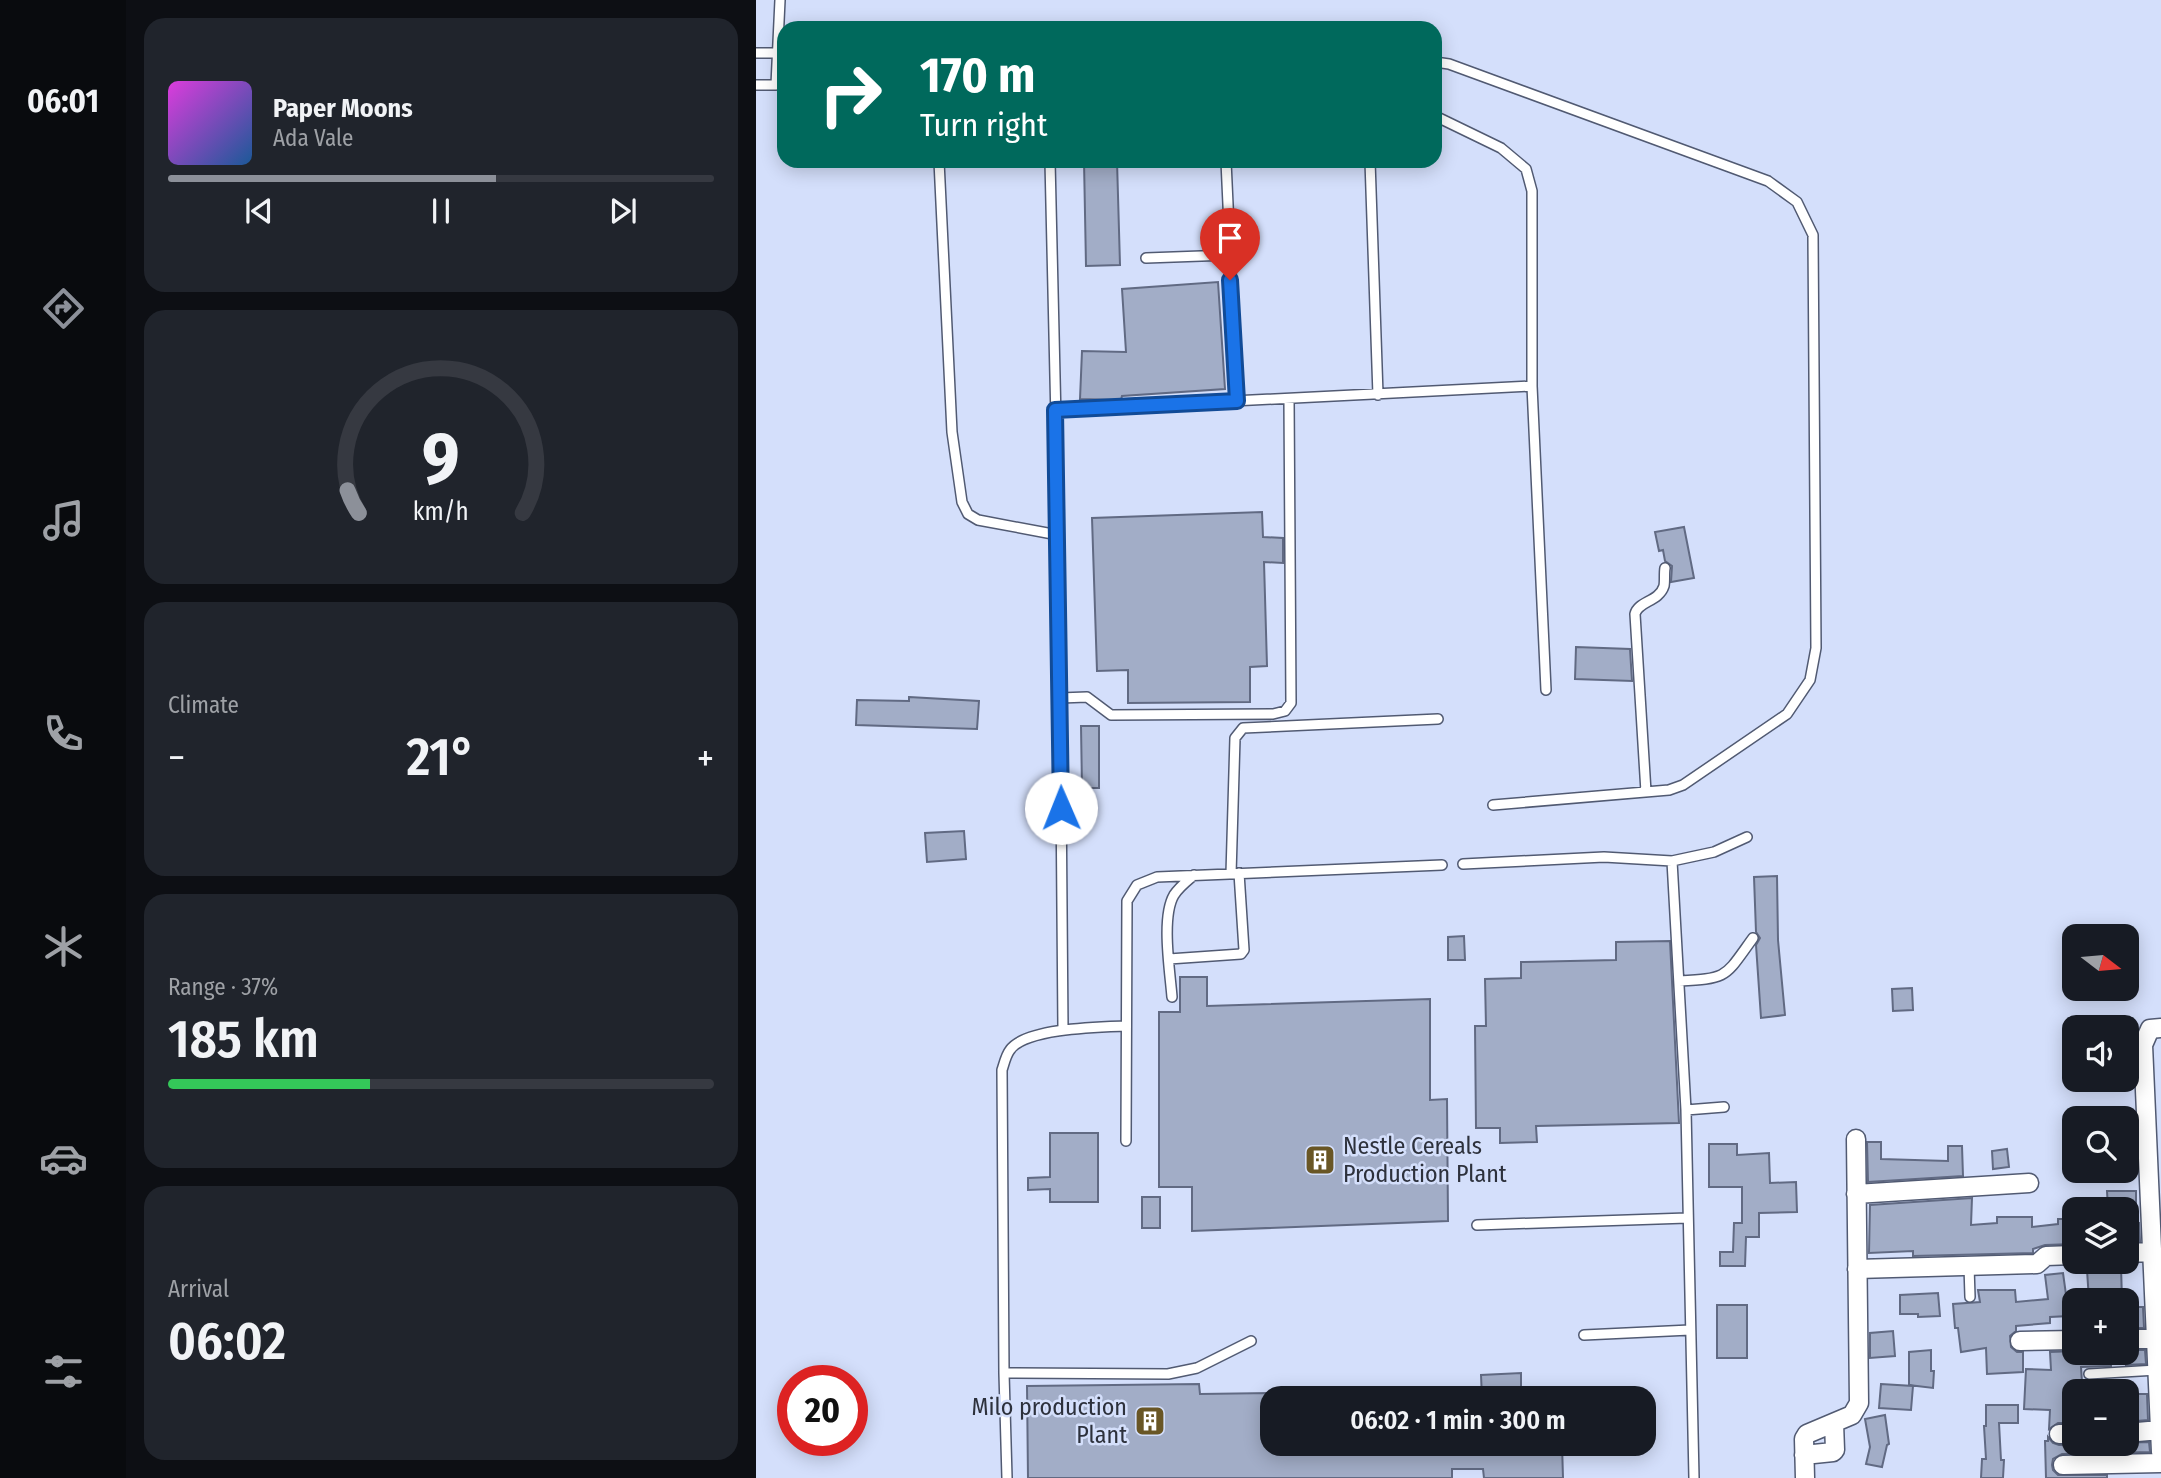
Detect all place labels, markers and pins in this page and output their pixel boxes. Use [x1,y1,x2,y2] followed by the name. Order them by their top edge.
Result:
[1200,208,1260,280] pin
[1343,1132,1507,1188] place label: Nestle Cereals Production Plant
[1303,1143,1337,1177] building icon: Nestle Cereals Production Plant
[971,1393,1127,1449] place label: Milo production Plant
[1133,1404,1167,1438] building icon: Milo production Plant

